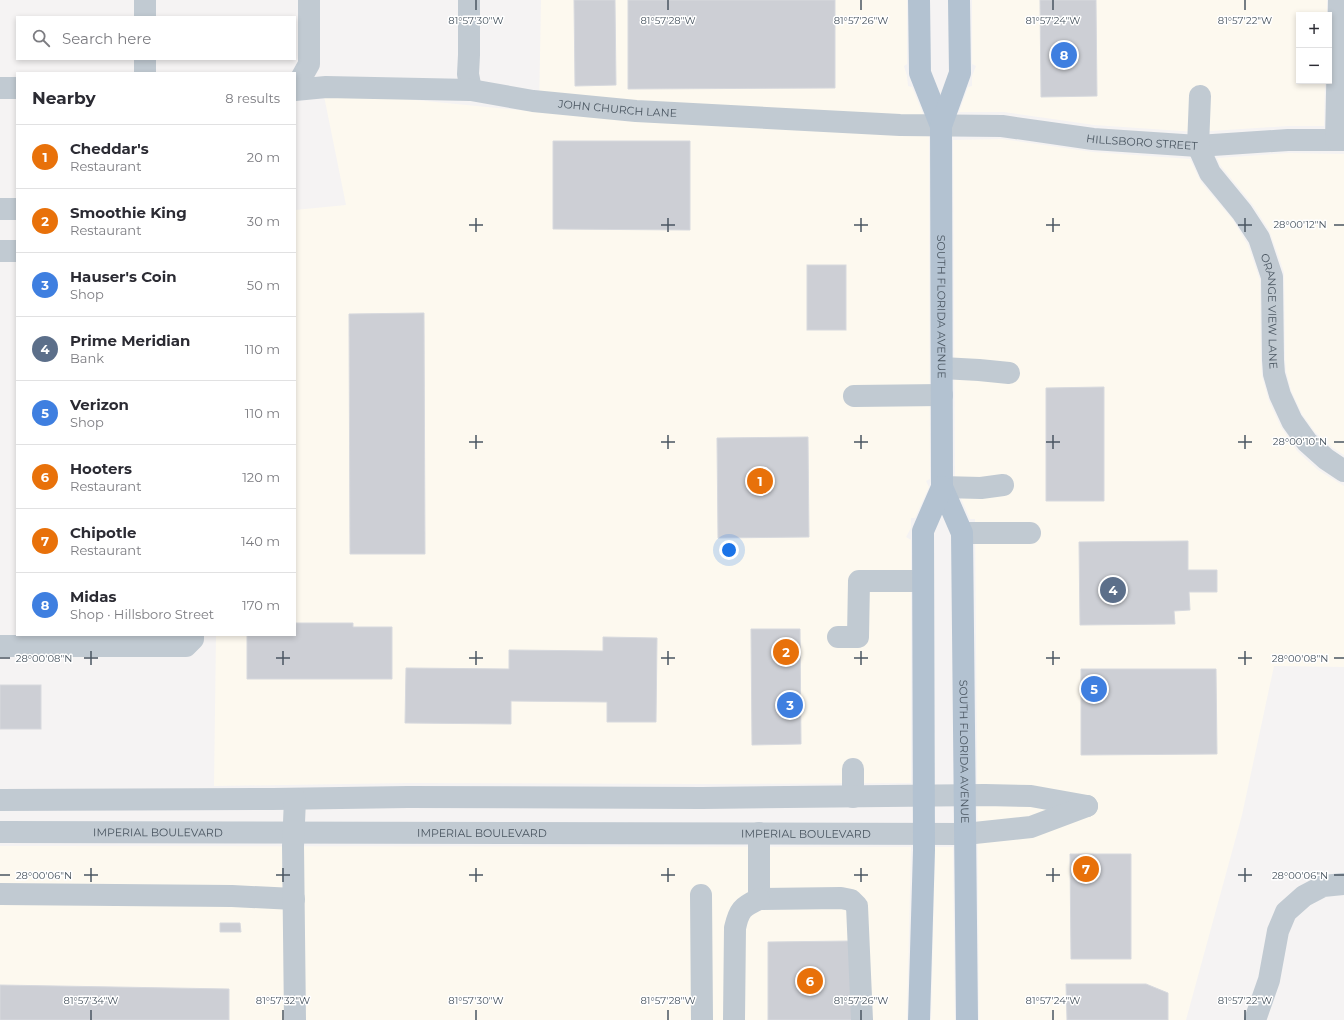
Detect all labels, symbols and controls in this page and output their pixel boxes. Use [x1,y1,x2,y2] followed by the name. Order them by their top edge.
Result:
[1296,12,1332,84] map controls
[1296,12,1332,48] button: +
[448,14,504,27] text: 81°57'30"W
[640,14,696,27] text: 81°57'28"W
[834,14,888,27] text: 81°57'26"W
[1026,14,1080,27] text: 81°57'24"W
[1218,14,1272,27] text: 81°57'22"W
[16,16,296,60] search box
[30,27,52,49] icon: search
[62,29,151,48] text: Search here
[1051,40,1077,70] pin: 8
[1296,48,1332,84] button: −
[32,88,96,108] text: Nearby
[225,90,280,106] text: 8 results
[556,96,677,120] street label: JOHN CHURCH LANE
[1085,131,1199,153] street label: HILLSBORO STREET
[70,139,149,158] text: Cheddar's
[42,149,48,165] text: 1
[247,149,280,165] text: 20 m
[70,158,141,174] text: Restaurant
[70,203,187,222] text: Smoothie King
[41,213,49,229] text: 2
[247,213,280,229] text: 30 m
[1273,218,1327,231] text: 28°00'12"N
[70,222,141,238] text: Restaurant
[934,235,949,379] street label: SOUTH FLORIDA AVENUE
[1258,251,1281,370] street label: ORANGE VIEW LANE
[70,267,177,286] text: Hauser's Coin
[41,277,49,293] text: 3
[247,277,280,293] text: 50 m
[70,286,104,302] text: Shop
[70,331,191,350] text: Prime Meridian
[41,341,49,357] text: 4
[245,341,280,357] text: 110 m
[70,350,104,366] text: Bank
[70,395,129,414] text: Verizon
[41,405,49,421] text: 5
[245,405,280,421] text: 110 m
[70,414,104,430] text: Shop
[1273,435,1327,448] text: 28°00'10"N
[70,459,132,478] text: Hooters
[747,466,773,496] pin: 1
[41,469,49,485] text: 6
[242,469,280,485] text: 120 m
[70,478,141,494] text: Restaurant
[70,523,136,542] text: Chipotle
[41,533,49,549] text: 7
[241,533,280,549] text: 140 m
[719,540,739,560] your location
[70,542,141,558] text: Restaurant
[1100,575,1126,605] pin: 4
[70,587,116,606] text: Midas
[41,597,49,613] text: 8
[242,597,280,613] text: 170 m
[70,606,214,622] text: Shop · Hillsboro Street
[773,637,799,667] pin: 2
[16,652,72,665] text: 28°00'08"N
[1272,652,1328,665] text: 28°00'08"N
[1081,674,1107,704] pin: 5
[957,680,972,823] street label: SOUTH FLORIDA AVENUE
[777,690,803,720] pin: 3
[93,825,223,839] street label: IMPERIAL BOULEVARD
[417,826,547,840] street label: IMPERIAL BOULEVARD
[741,827,871,841] street label: IMPERIAL BOULEVARD
[1073,854,1099,884] pin: 7
[16,869,72,882] text: 28°00'06"N
[1272,869,1328,882] text: 28°00'06"N
[797,966,823,996] pin: 6
[64,994,118,1007] text: 81°57'34"W
[256,994,310,1007] text: 81°57'32"W
[448,994,504,1007] text: 81°57'30"W
[640,994,696,1007] text: 81°57'28"W
[834,994,888,1007] text: 81°57'26"W
[1026,994,1080,1007] text: 81°57'24"W
[1218,994,1272,1007] text: 81°57'22"W

